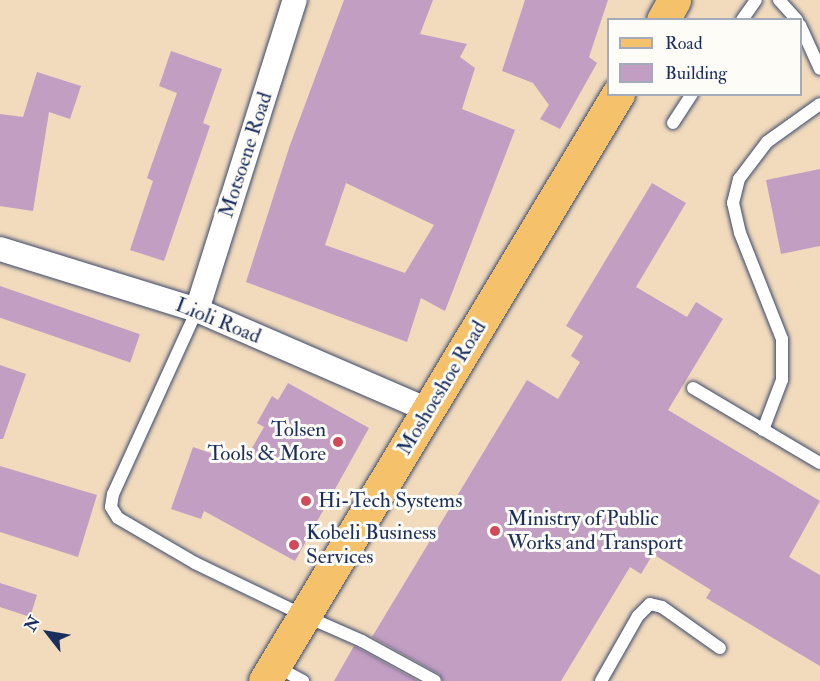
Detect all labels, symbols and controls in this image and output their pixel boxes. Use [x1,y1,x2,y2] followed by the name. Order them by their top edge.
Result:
[607,18,802,96] legend
[665,32,703,55] text: Road
[665,62,727,85] text: Building
[214,89,278,221] street label: Motsoene Road
[172,292,264,350] street label: Lioli Road
[392,316,492,460] street label: Moshoeshoe Road
[207,417,326,467] place label: Tolsen Tools & More
[331,435,345,449] marker: Tolsen Tools & More
[318,488,462,514] place label: Hi-Tech Systems
[299,494,313,508] marker: Hi-Tech Systems
[507,506,683,556] place label: Ministry of Public Works and Transport
[306,520,436,570] place label: Kobeli Business Services
[488,524,502,538] marker: Ministry of Public Works and Transport
[287,538,301,552] marker: Kobeli Business Services
[18,603,78,663] north arrow
[20,612,45,635] text: N

